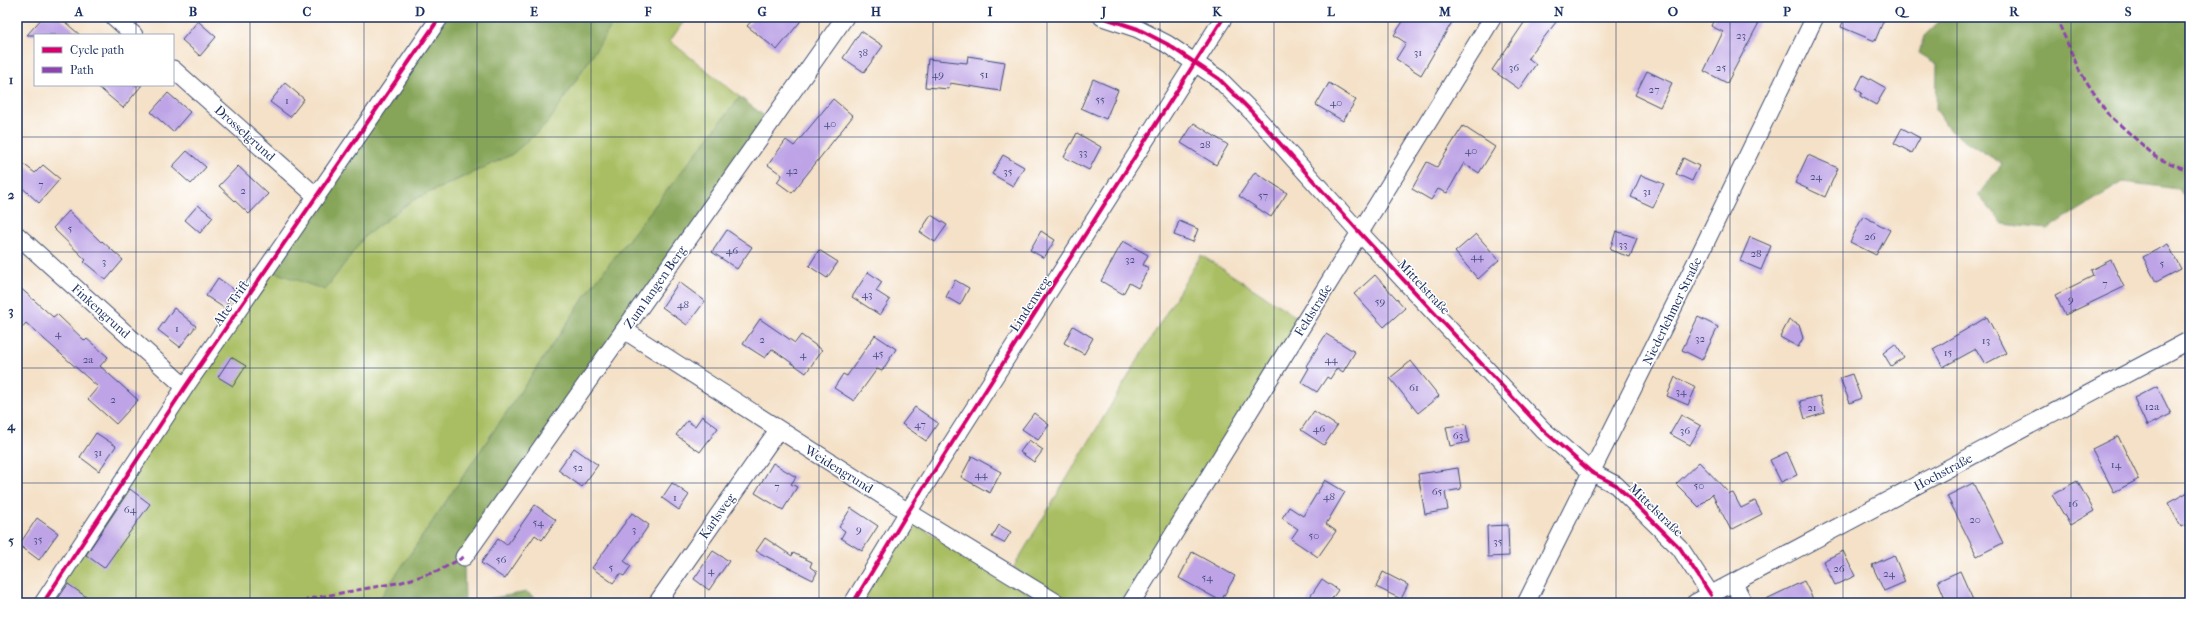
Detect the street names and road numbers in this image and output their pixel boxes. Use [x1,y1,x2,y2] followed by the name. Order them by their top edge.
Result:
[212,102,279,165] street label: Drosselgrund
[621,242,690,331] street label: Zum langen Berg
[1639,254,1705,367] street label: Niederlehmer Straße
[1395,256,1454,318] street label: Mittelstraße
[1007,273,1054,334] street label: Lindenweg
[209,277,252,329] street label: Alte Trift
[69,281,134,342] street label: Finkengrund
[1291,281,1335,339] street label: Feldstraße
[801,442,877,496] street label: Weidengrund
[1911,450,1975,494] street label: Hochstraße
[1626,480,1687,540] street label: Mittelstraße
[696,489,739,542] street label: Karlsweg

